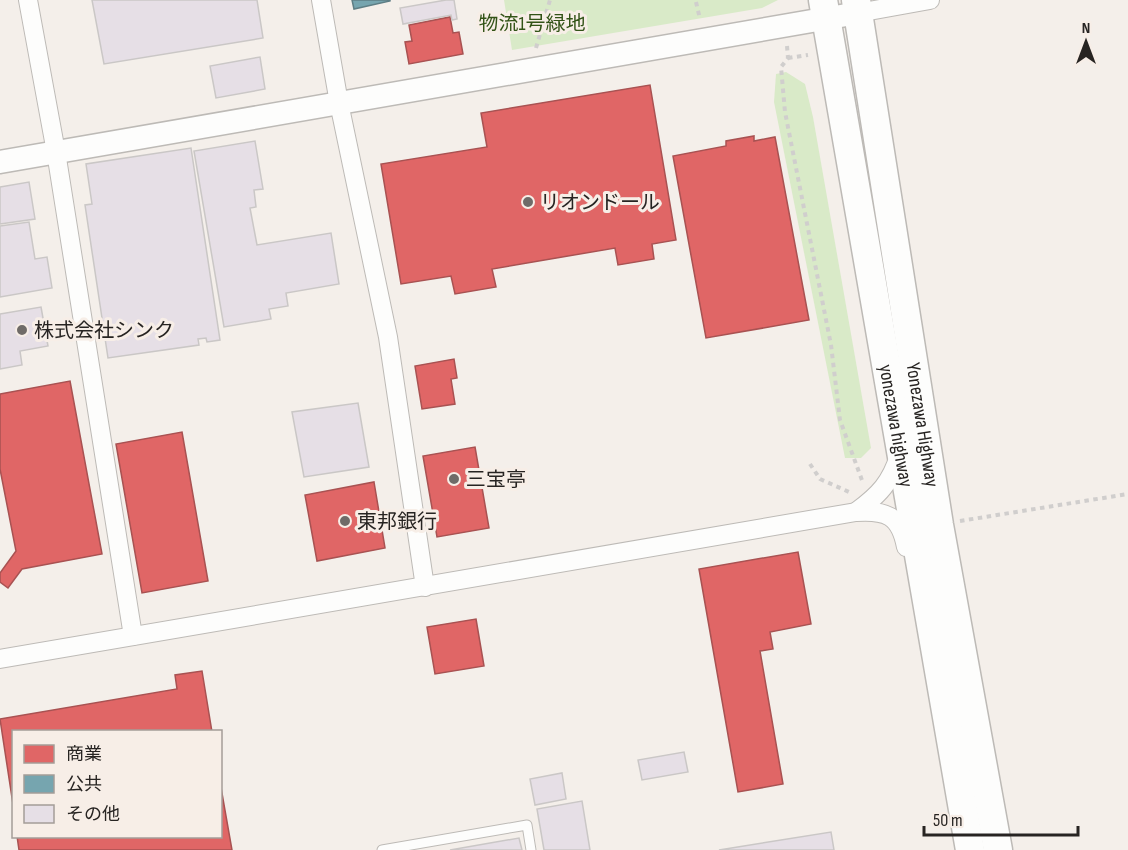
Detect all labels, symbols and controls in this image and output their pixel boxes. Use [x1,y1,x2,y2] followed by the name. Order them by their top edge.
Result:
[479,12,586,36] park label: 物流1号緑地
[1056,12,1116,72] north arrow
[1082,19,1090,38] text: N
[540,191,660,215] place label: リオンドール
[521,195,535,209] marker: リオンドール
[34,319,174,343] place label: 株式会社シンク
[15,323,29,337] marker: 株式会社シンク
[900,361,944,489] street label: Yonezawa Highway
[873,363,918,489] street label: yonezawa highway
[466,468,526,492] place label: 三宝亭
[447,472,461,486] marker: 三宝亭
[357,510,437,534] place label: 東邦銀行
[338,514,352,528] marker: 東邦銀行
[12,730,222,838] legend
[66,744,102,765] text: 商業
[66,774,102,795] text: 公共
[924,799,1078,837] scale bar
[66,804,120,825] text: その他
[933,810,963,831] text: 50 m

